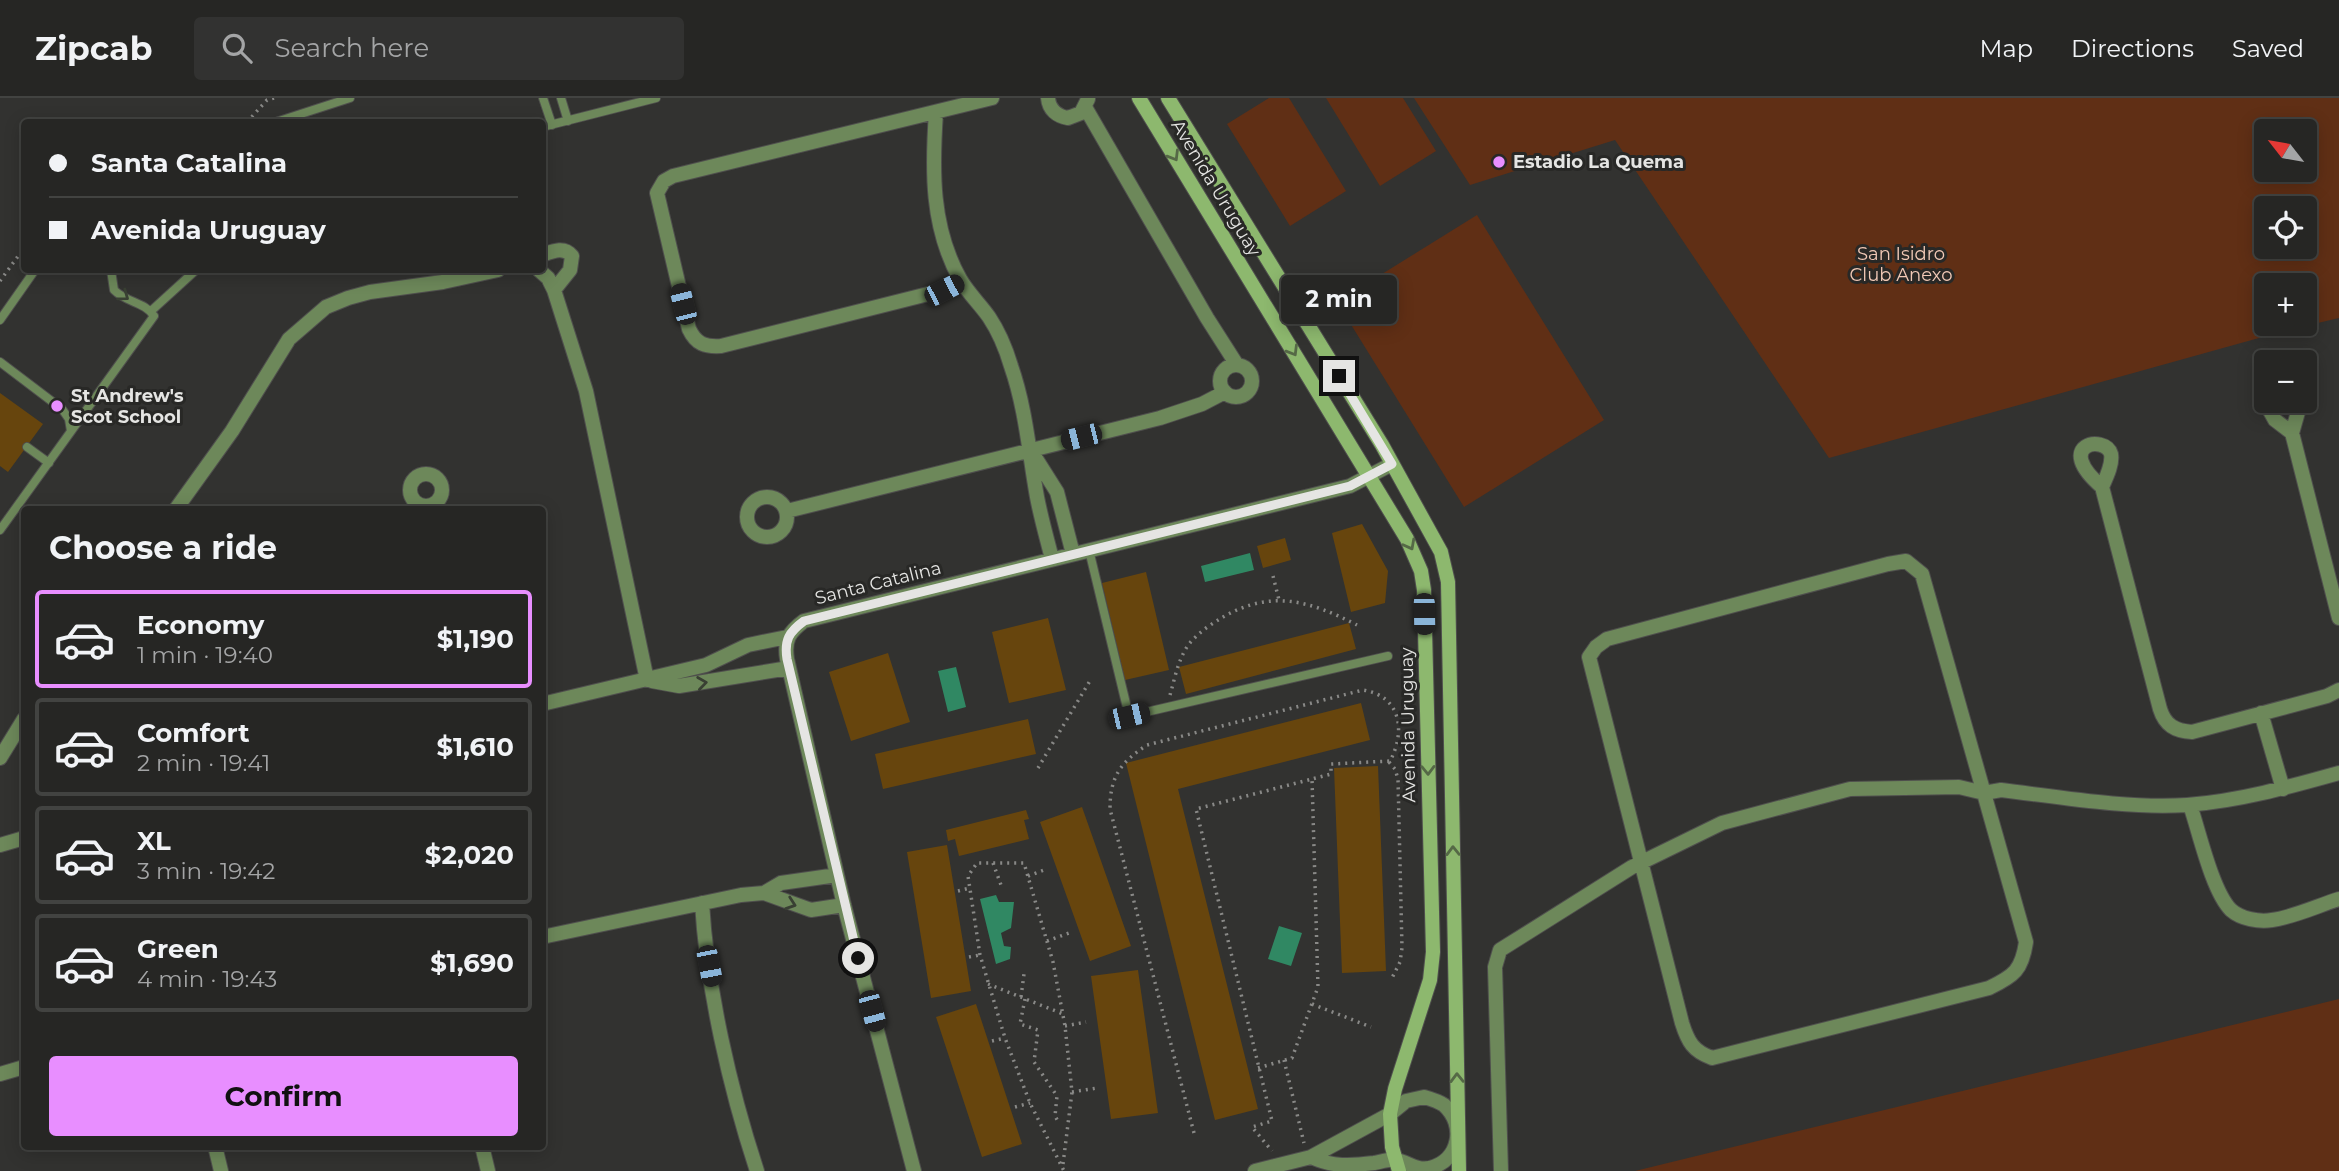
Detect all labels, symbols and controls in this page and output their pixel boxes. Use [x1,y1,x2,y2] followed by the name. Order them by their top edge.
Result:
[194,17,684,80] search box
[35,28,152,68] text: Zipcab
[218,29,256,67] icon: search
[274,32,429,64] text: Search here
[1980,34,2033,63] text: Map
[2071,34,2194,63] text: Directions
[2232,34,2304,63] text: Saved
[1167,116,1266,260] street label: Avenida Uruguay
[2254,119,2317,182] north arrow
[2254,119,2317,413] map controls
[91,147,287,179] text: Santa Catalina
[1166,149,1179,162] one-way arrow
[1513,151,1684,173] place label: Estadio La Quema
[1491,154,1507,170] marker: Estadio La Quema
[2254,196,2317,259] button: locate
[91,214,326,246] text: Avenida Uruguay
[1850,243,1952,286] park label: San Isidro Club Anexo
[921,271,968,309] car
[2254,273,2317,336] button: +
[1281,274,1397,324] callout: 2 min
[668,281,699,327] car
[1305,285,1373,313] text: 2 min
[116,288,128,300] one-way arrow
[1284,343,1297,356] one-way arrow
[2254,350,2317,413] button: −
[1323,360,1355,392] route end
[71,385,184,428] place label: St Andrew's Scot School
[49,398,65,414] marker: St Andrew's Scot School
[1059,422,1104,452] car
[49,528,277,567] text: Choose a ride
[1402,538,1415,551] one-way arrow
[813,557,943,609] street label: Santa Catalina
[1414,593,1435,635] car
[53,608,116,671] icon: car
[137,609,264,641] text: Economy
[437,623,514,655] text: $1,190
[137,641,273,669] text: 1 min · 19:40
[1396,647,1420,803] street label: Avenida Uruguay
[696,676,708,691] one-way arrow
[1107,701,1152,731] car
[53,716,116,779] icon: car
[137,717,249,749] text: Comfort
[437,731,514,763] text: $1,610
[137,749,270,777] text: 2 min · 19:41
[1420,766,1436,776] one-way arrow
[53,824,116,887] icon: car
[137,825,171,857] text: XL
[425,839,514,871] text: $2,020
[1445,845,1461,856] one-way arrow
[137,857,275,885] text: 3 min · 19:42
[785,896,797,910] one-way arrow
[53,932,116,995] icon: car
[137,933,219,965] text: Green
[842,942,874,974] route start
[695,943,724,989] car
[430,947,514,979] text: $1,690
[137,965,277,993] text: 4 min · 19:43
[857,988,888,1034] car
[49,1056,518,1136] button: Confirm
[1449,1073,1465,1083] one-way arrow

